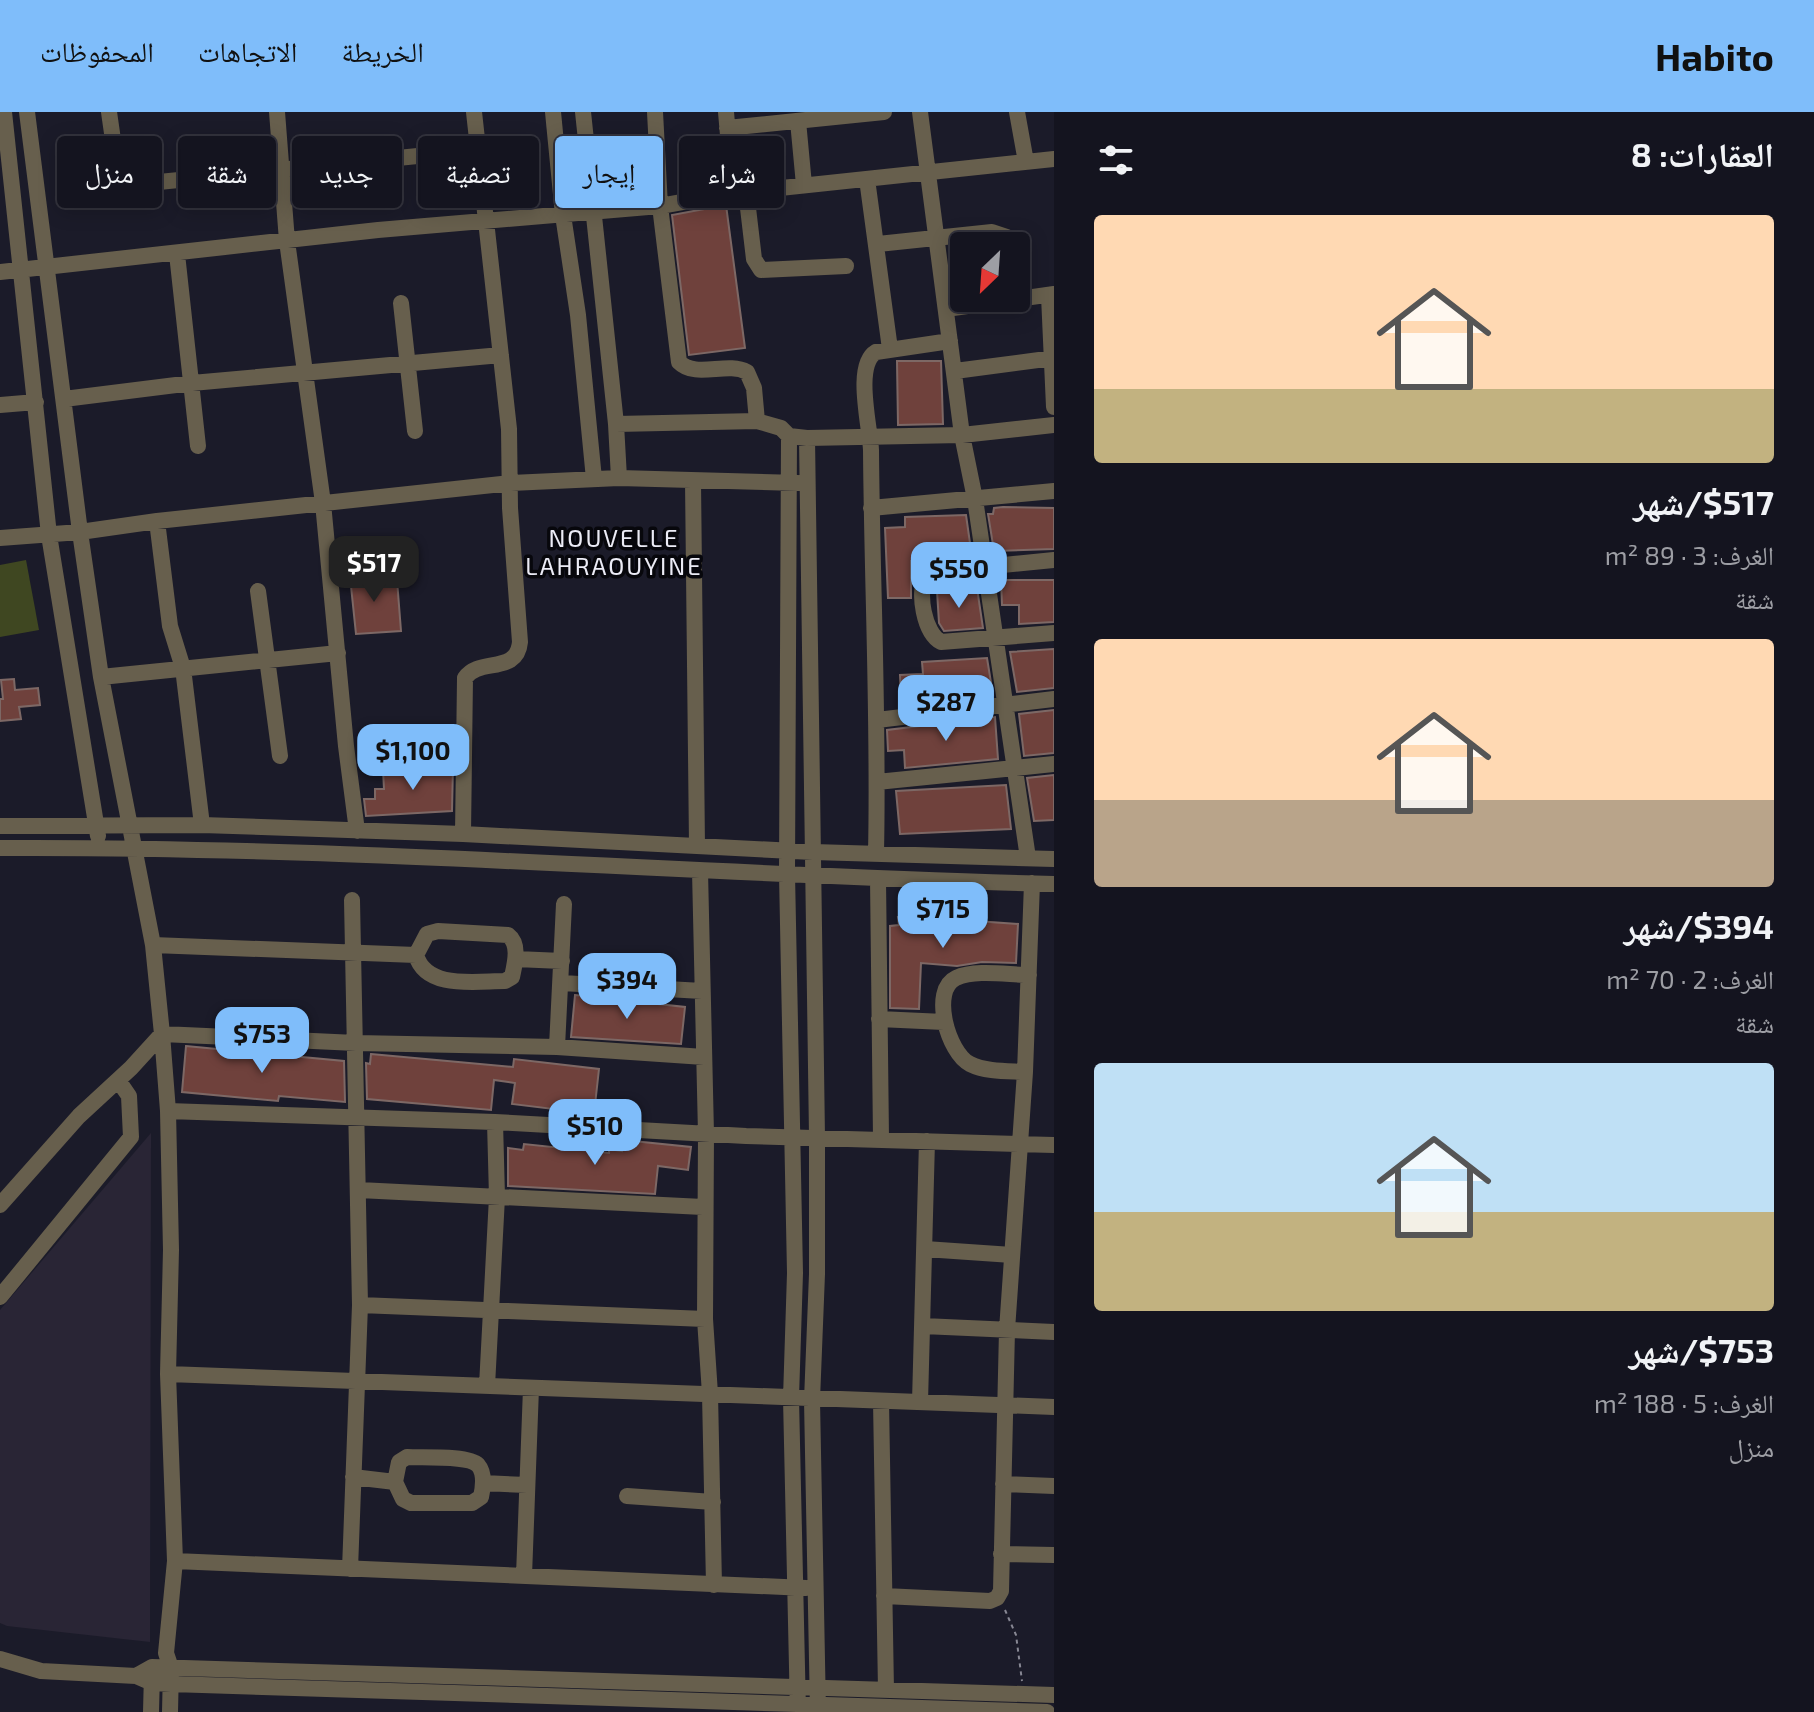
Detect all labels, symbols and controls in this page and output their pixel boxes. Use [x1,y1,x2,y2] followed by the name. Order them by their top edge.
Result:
[1655,33,1774,79] text: Habito
[40,34,154,68] text: المحفوظات
[198,34,297,68] text: الاتجاهات
[341,34,424,68] text: الخريطة
[1631,133,1774,174] text: العقارات: 8
[57,136,162,208] chip: منزل
[178,136,276,208] chip: شقة
[292,136,402,208] chip: جديد
[418,136,539,208] chip: تصفية
[555,136,663,208] chip: إيجار
[679,136,784,208] chip: شراء
[1094,138,1138,182] icon: filters
[950,232,1030,312] north arrow
[950,232,1030,312] map controls
[1362,267,1506,411] icon: home
[1633,481,1774,522] text: $517/شهر
[525,523,703,580] district label: NOUVELLE LAHRAOUYINE
[327,536,421,604] pin: $517
[1605,539,1774,570] text: الغرف: 3 · 89 m²
[912,542,1006,610] pin: $550
[347,546,401,577] text: $517
[929,552,989,583] text: $550
[1735,583,1774,614] text: شقة
[899,675,993,743] pin: $287
[916,685,976,716] text: $287
[1362,691,1506,835] icon: home
[348,724,478,792] pin: $1,100
[375,734,451,765] text: $1,100
[896,882,990,950] pin: $715
[916,892,970,923] text: $715
[1624,905,1774,946] text: $394/شهر
[580,953,674,1021] pin: $394
[596,963,658,994] text: $394
[1606,963,1774,994] text: الغرف: 2 · 70 m²
[215,1007,309,1075] pin: $753
[1735,1007,1774,1038] text: شقة
[233,1017,291,1048] text: $753
[548,1099,642,1167] pin: $510
[566,1109,624,1140] text: $510
[1362,1115,1506,1259] icon: home
[1629,1329,1774,1370] text: $753/شهر
[1594,1387,1774,1418] text: الغرف: 5 · 188 m²
[1729,1431,1774,1462] text: منزل

